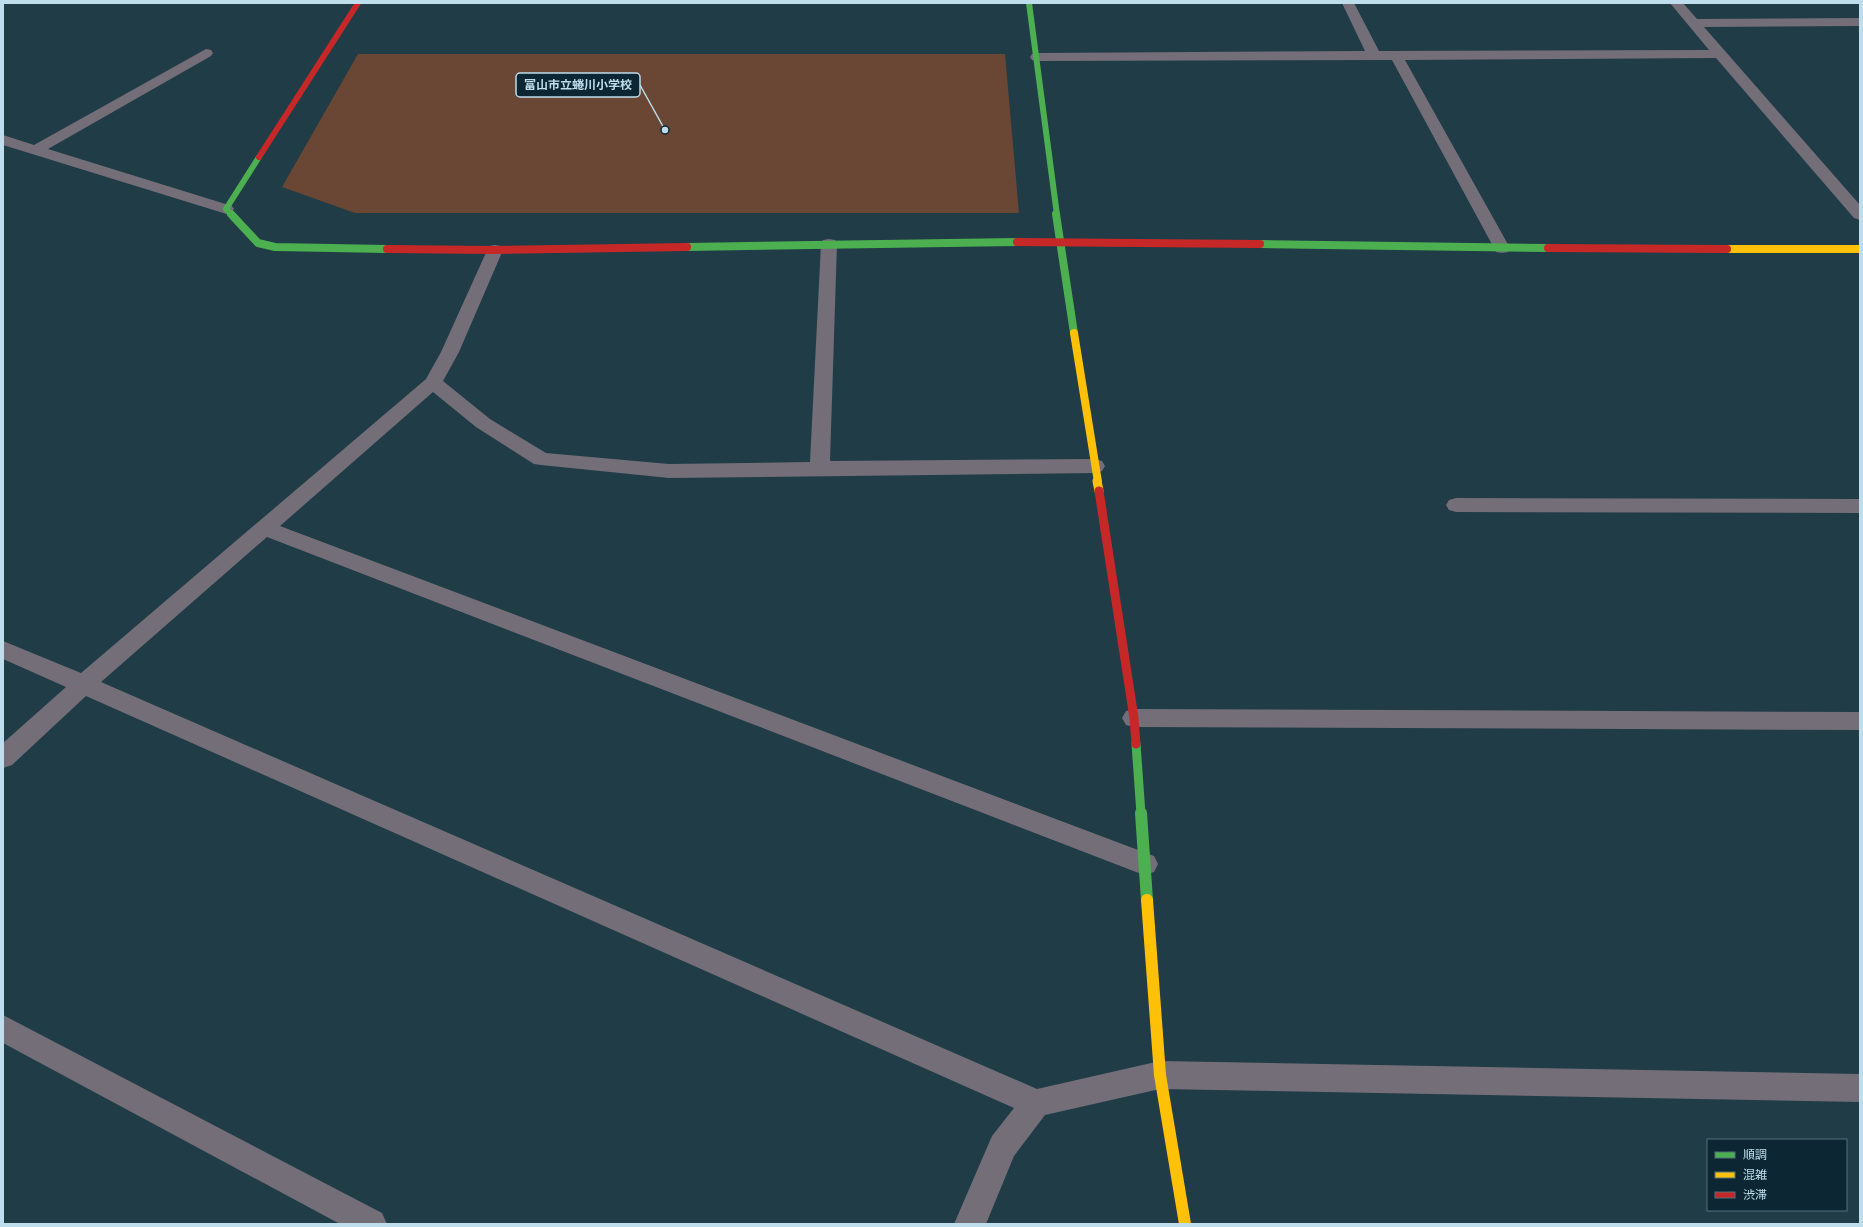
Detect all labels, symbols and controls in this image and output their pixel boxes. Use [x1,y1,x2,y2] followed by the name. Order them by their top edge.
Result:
[516,73,640,97] callout: 富山市立蜷川小学校
[524,78,632,92] text: 富山市立蜷川小学校
[1707,1139,1847,1211] legend
[1743,1148,1767,1162] text: 順調
[1743,1168,1767,1182] text: 混雑
[1743,1188,1767,1202] text: 渋滞

